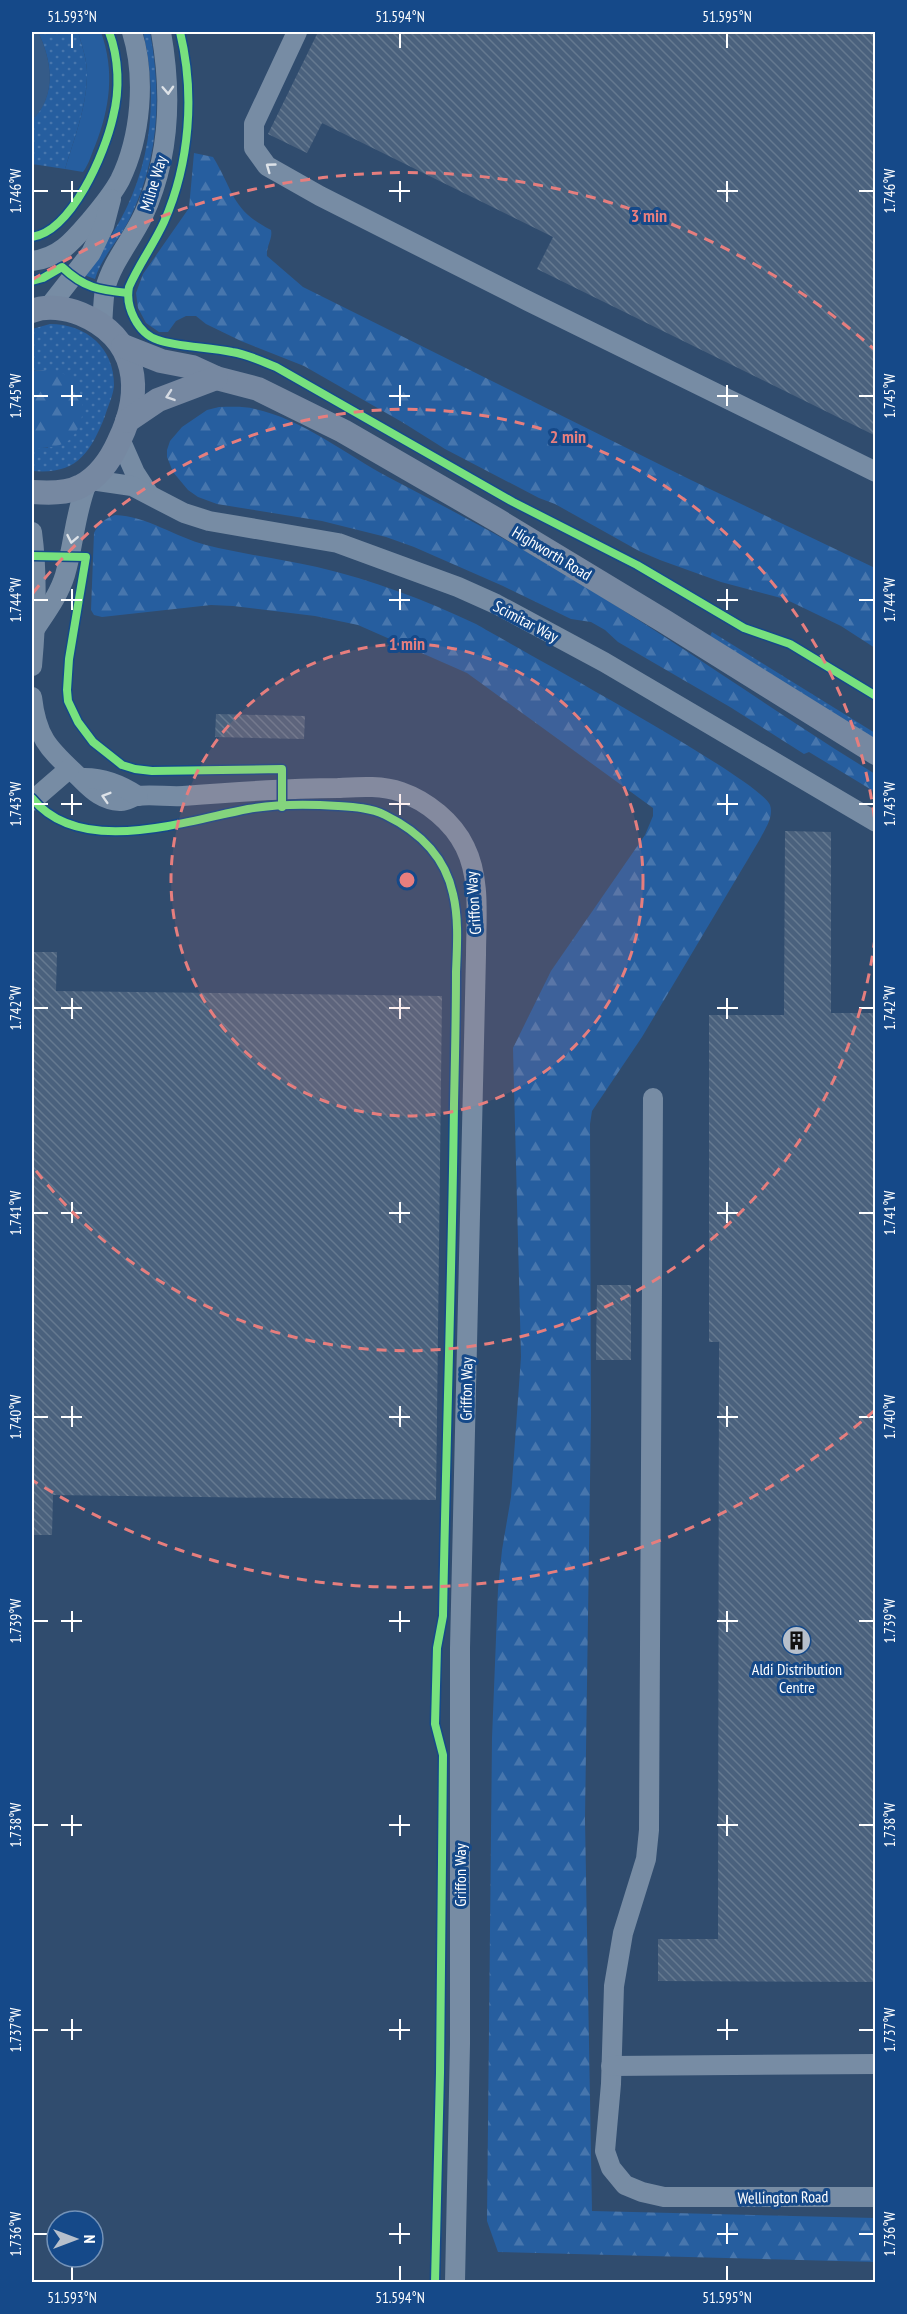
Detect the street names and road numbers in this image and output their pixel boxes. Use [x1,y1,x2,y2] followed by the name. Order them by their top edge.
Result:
[135,153,171,213] street label: Milne Way
[509,521,595,585] street label: Highworth Road
[490,596,562,646] street label: Scimitar Way
[461,871,485,935] street label: Griffon Way
[455,1357,477,1421] street label: Griffon Way
[450,1843,470,1907] street label: Griffon Way
[738,2186,829,2208] street label: Wellington Road

